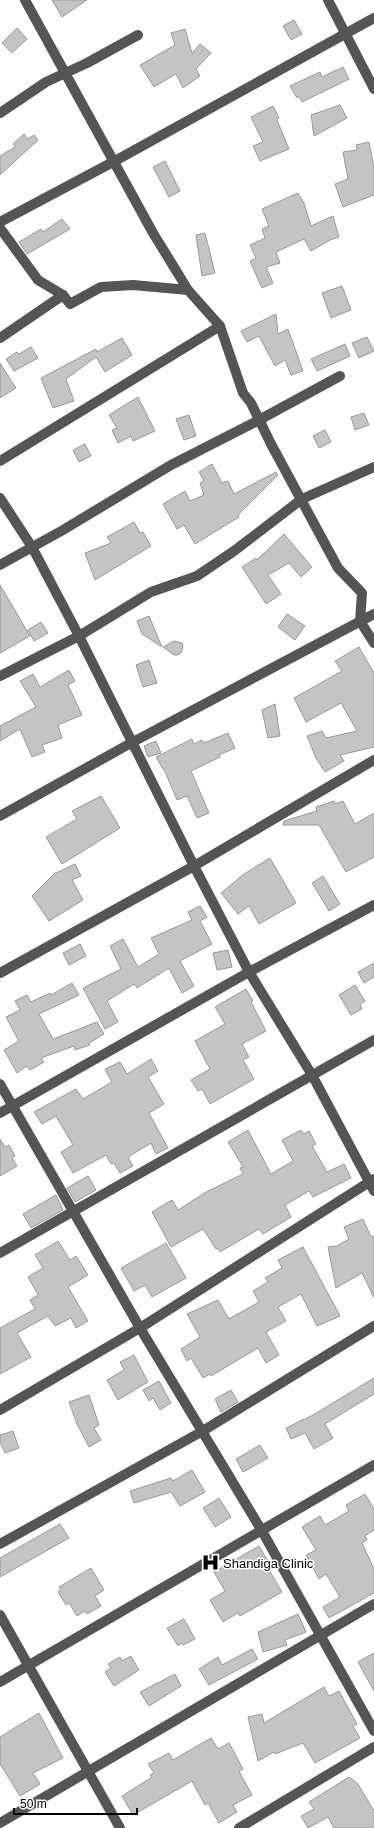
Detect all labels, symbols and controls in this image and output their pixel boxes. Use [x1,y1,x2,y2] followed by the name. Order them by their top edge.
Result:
[200,1553,220,1573] hospital icon: Shandiga Clinic
[223,1556,314,1571] place label: Shandiga Clinic
[14,1790,137,1816] scale bar
[20,1797,47,1811] text: 50 m

